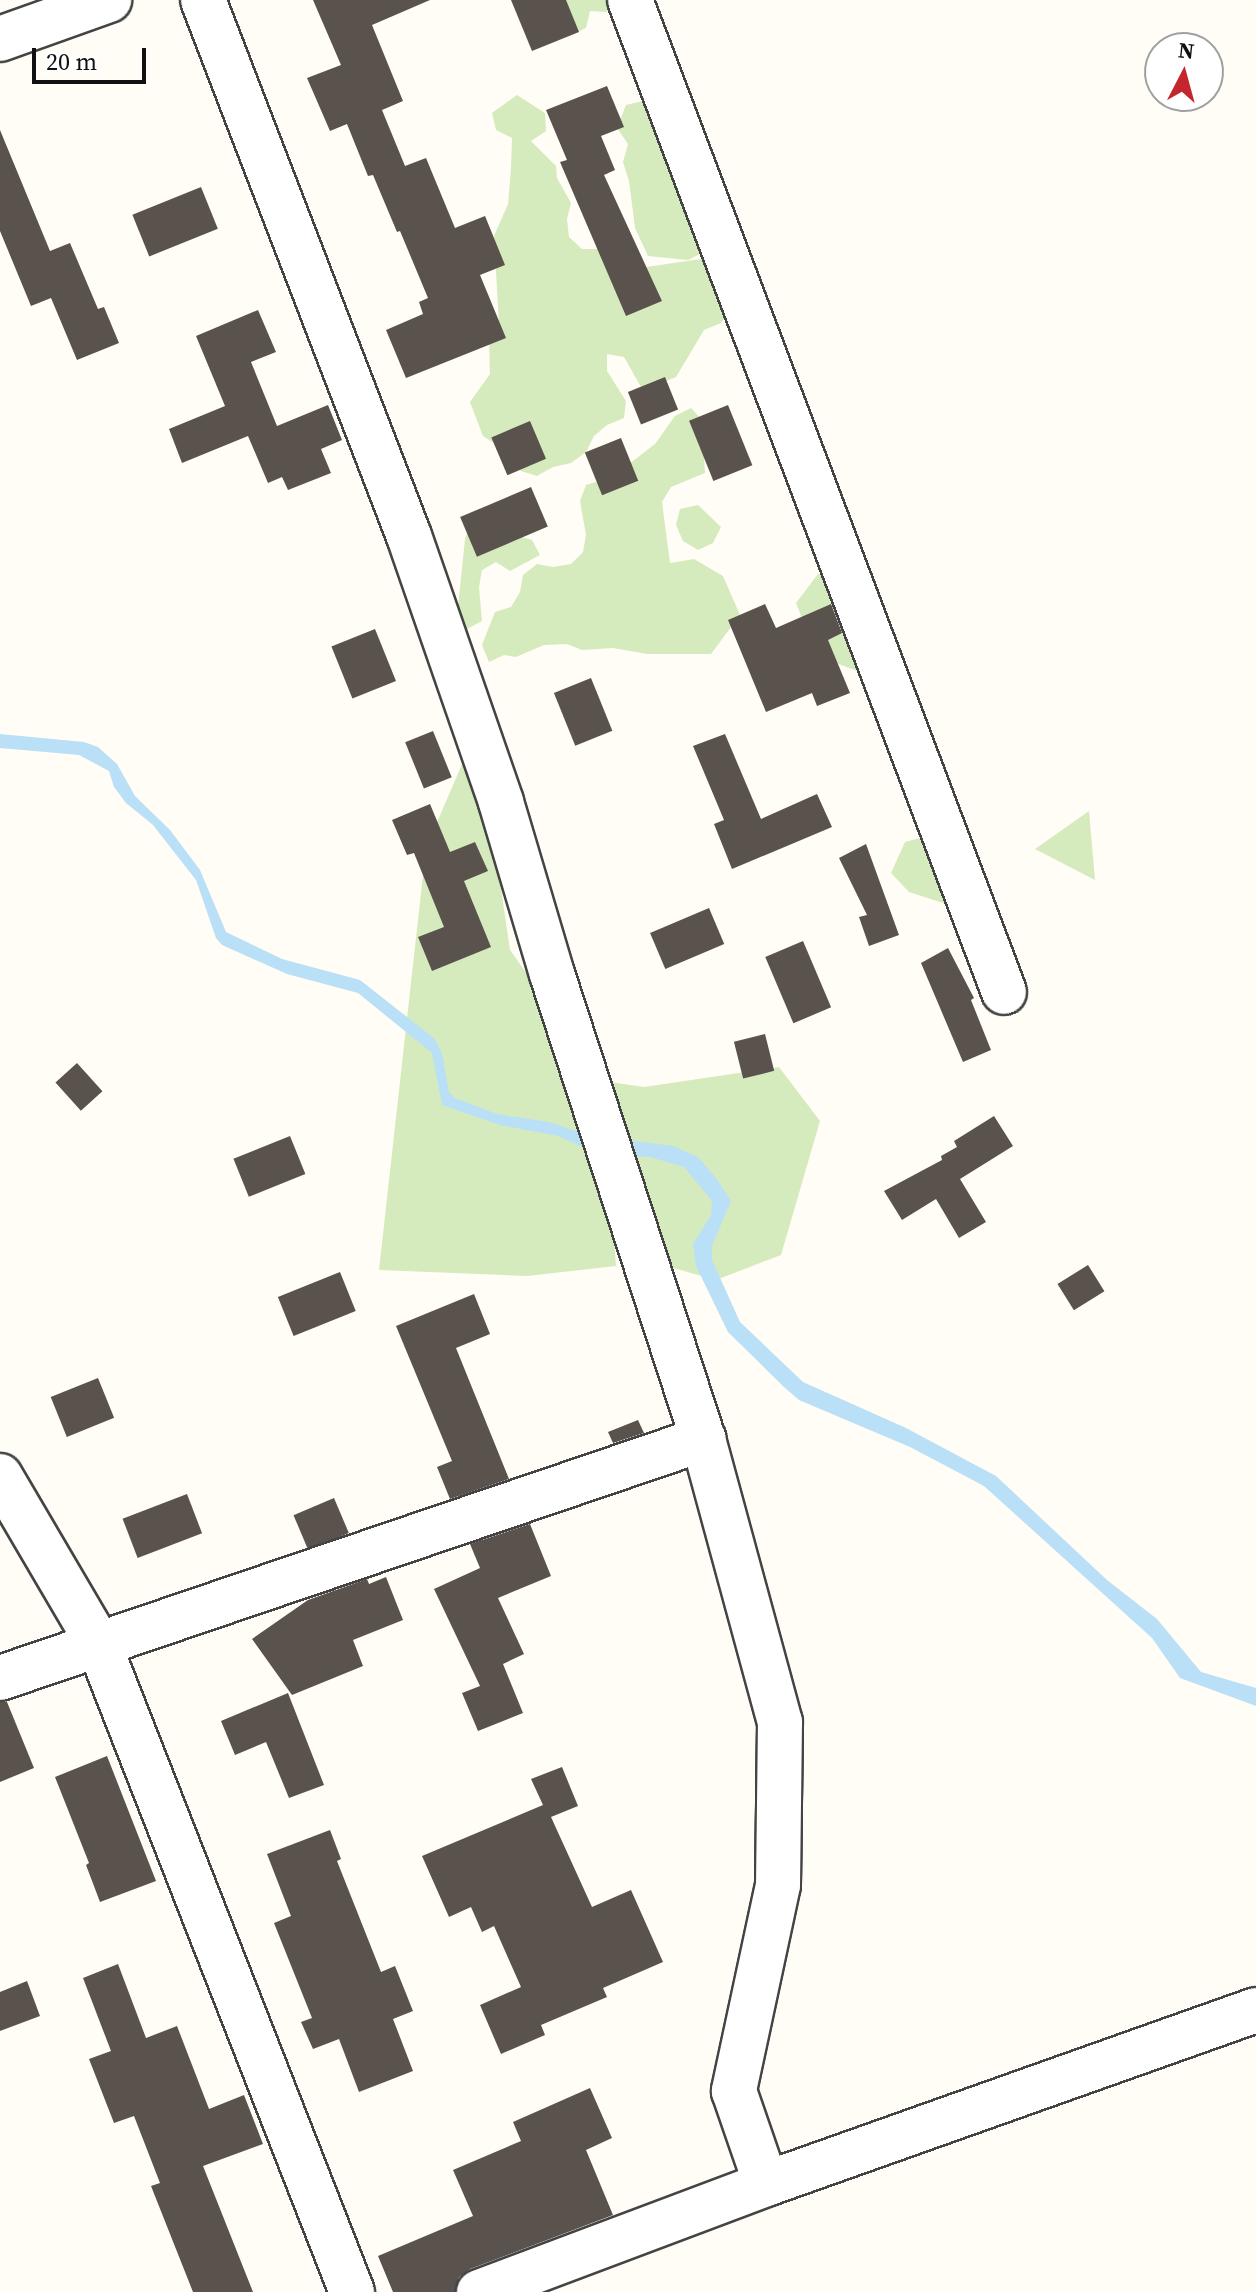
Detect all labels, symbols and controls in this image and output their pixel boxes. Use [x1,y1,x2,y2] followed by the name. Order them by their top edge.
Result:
[36,32,150,82] scale bar
[1144,32,1224,112] north arrow
[1177,34,1196,66] text: N
[46,45,97,78] text: 20 m

